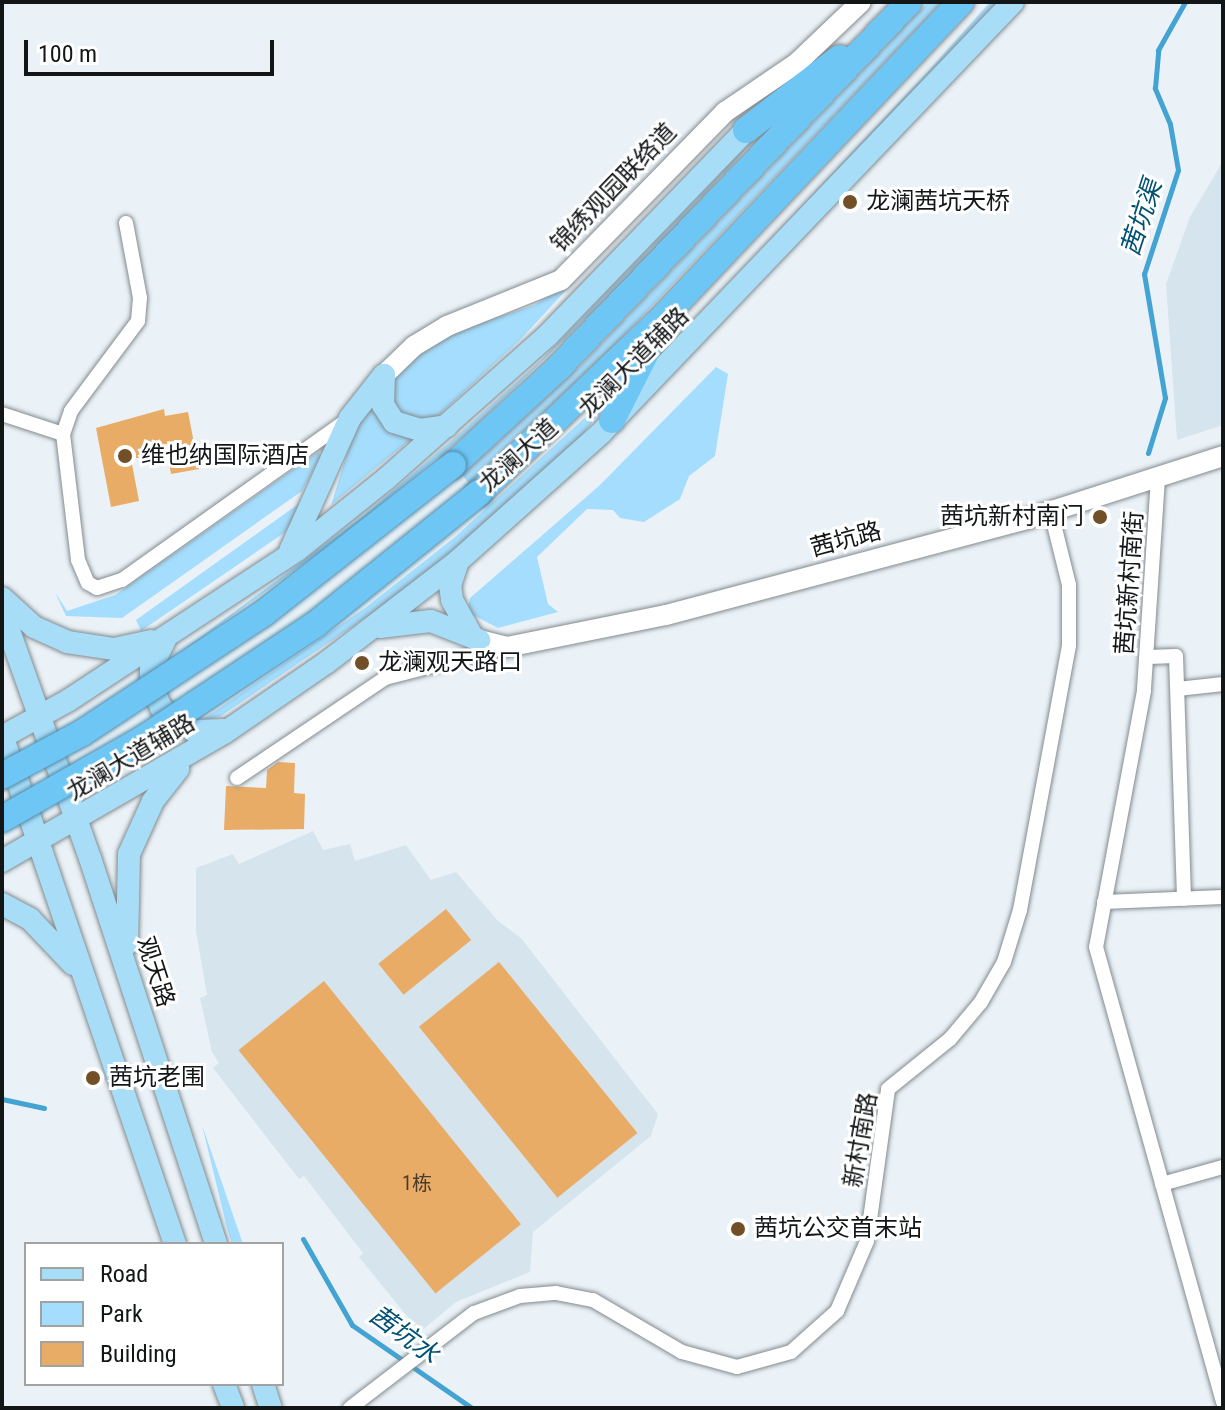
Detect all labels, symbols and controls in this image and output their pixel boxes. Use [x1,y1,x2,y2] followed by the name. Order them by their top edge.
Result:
[28,24,278,74] scale bar
[38,40,97,68] text: 100 m
[545,118,683,258] street label: 锦绣观园联络道
[1115,176,1169,260] water label: 茜坑渠
[866,188,1010,216] place label: 龙澜茜坑天桥
[841,193,859,211] marker: 龙澜茜坑天桥
[573,302,695,424] street label: 龙澜大道辅路
[474,413,564,499] street label: 龙澜大道
[141,442,309,470] place label: 维也纳国际酒店
[116,447,134,465] marker: 维也纳国际酒店
[940,503,1084,531] place label: 茜坑新村南门
[1091,508,1109,526] marker: 茜坑新村南门
[1111,510,1149,656] street label: 茜坑新村南街
[807,517,885,563] street label: 茜坑路
[378,649,522,677] place label: 龙澜观天路口
[353,654,371,672] marker: 龙澜观天路口
[62,709,200,807] street label: 龙澜大道辅路
[130,933,180,1011] street label: 观天路
[109,1064,205,1092] place label: 茜坑老围
[84,1069,102,1087] marker: 茜坑老围
[838,1090,884,1190] street label: 新村南路
[402,1171,432,1195] house number: 1栋
[754,1215,922,1243] place label: 茜坑公交首末站
[729,1220,747,1238] marker: 茜坑公交首末站
[24,1242,284,1386] legend
[100,1260,148,1288] text: Road
[363,1299,445,1371] water label: 茜坑水
[100,1300,143,1328] text: Park
[100,1340,177,1368] text: Building

